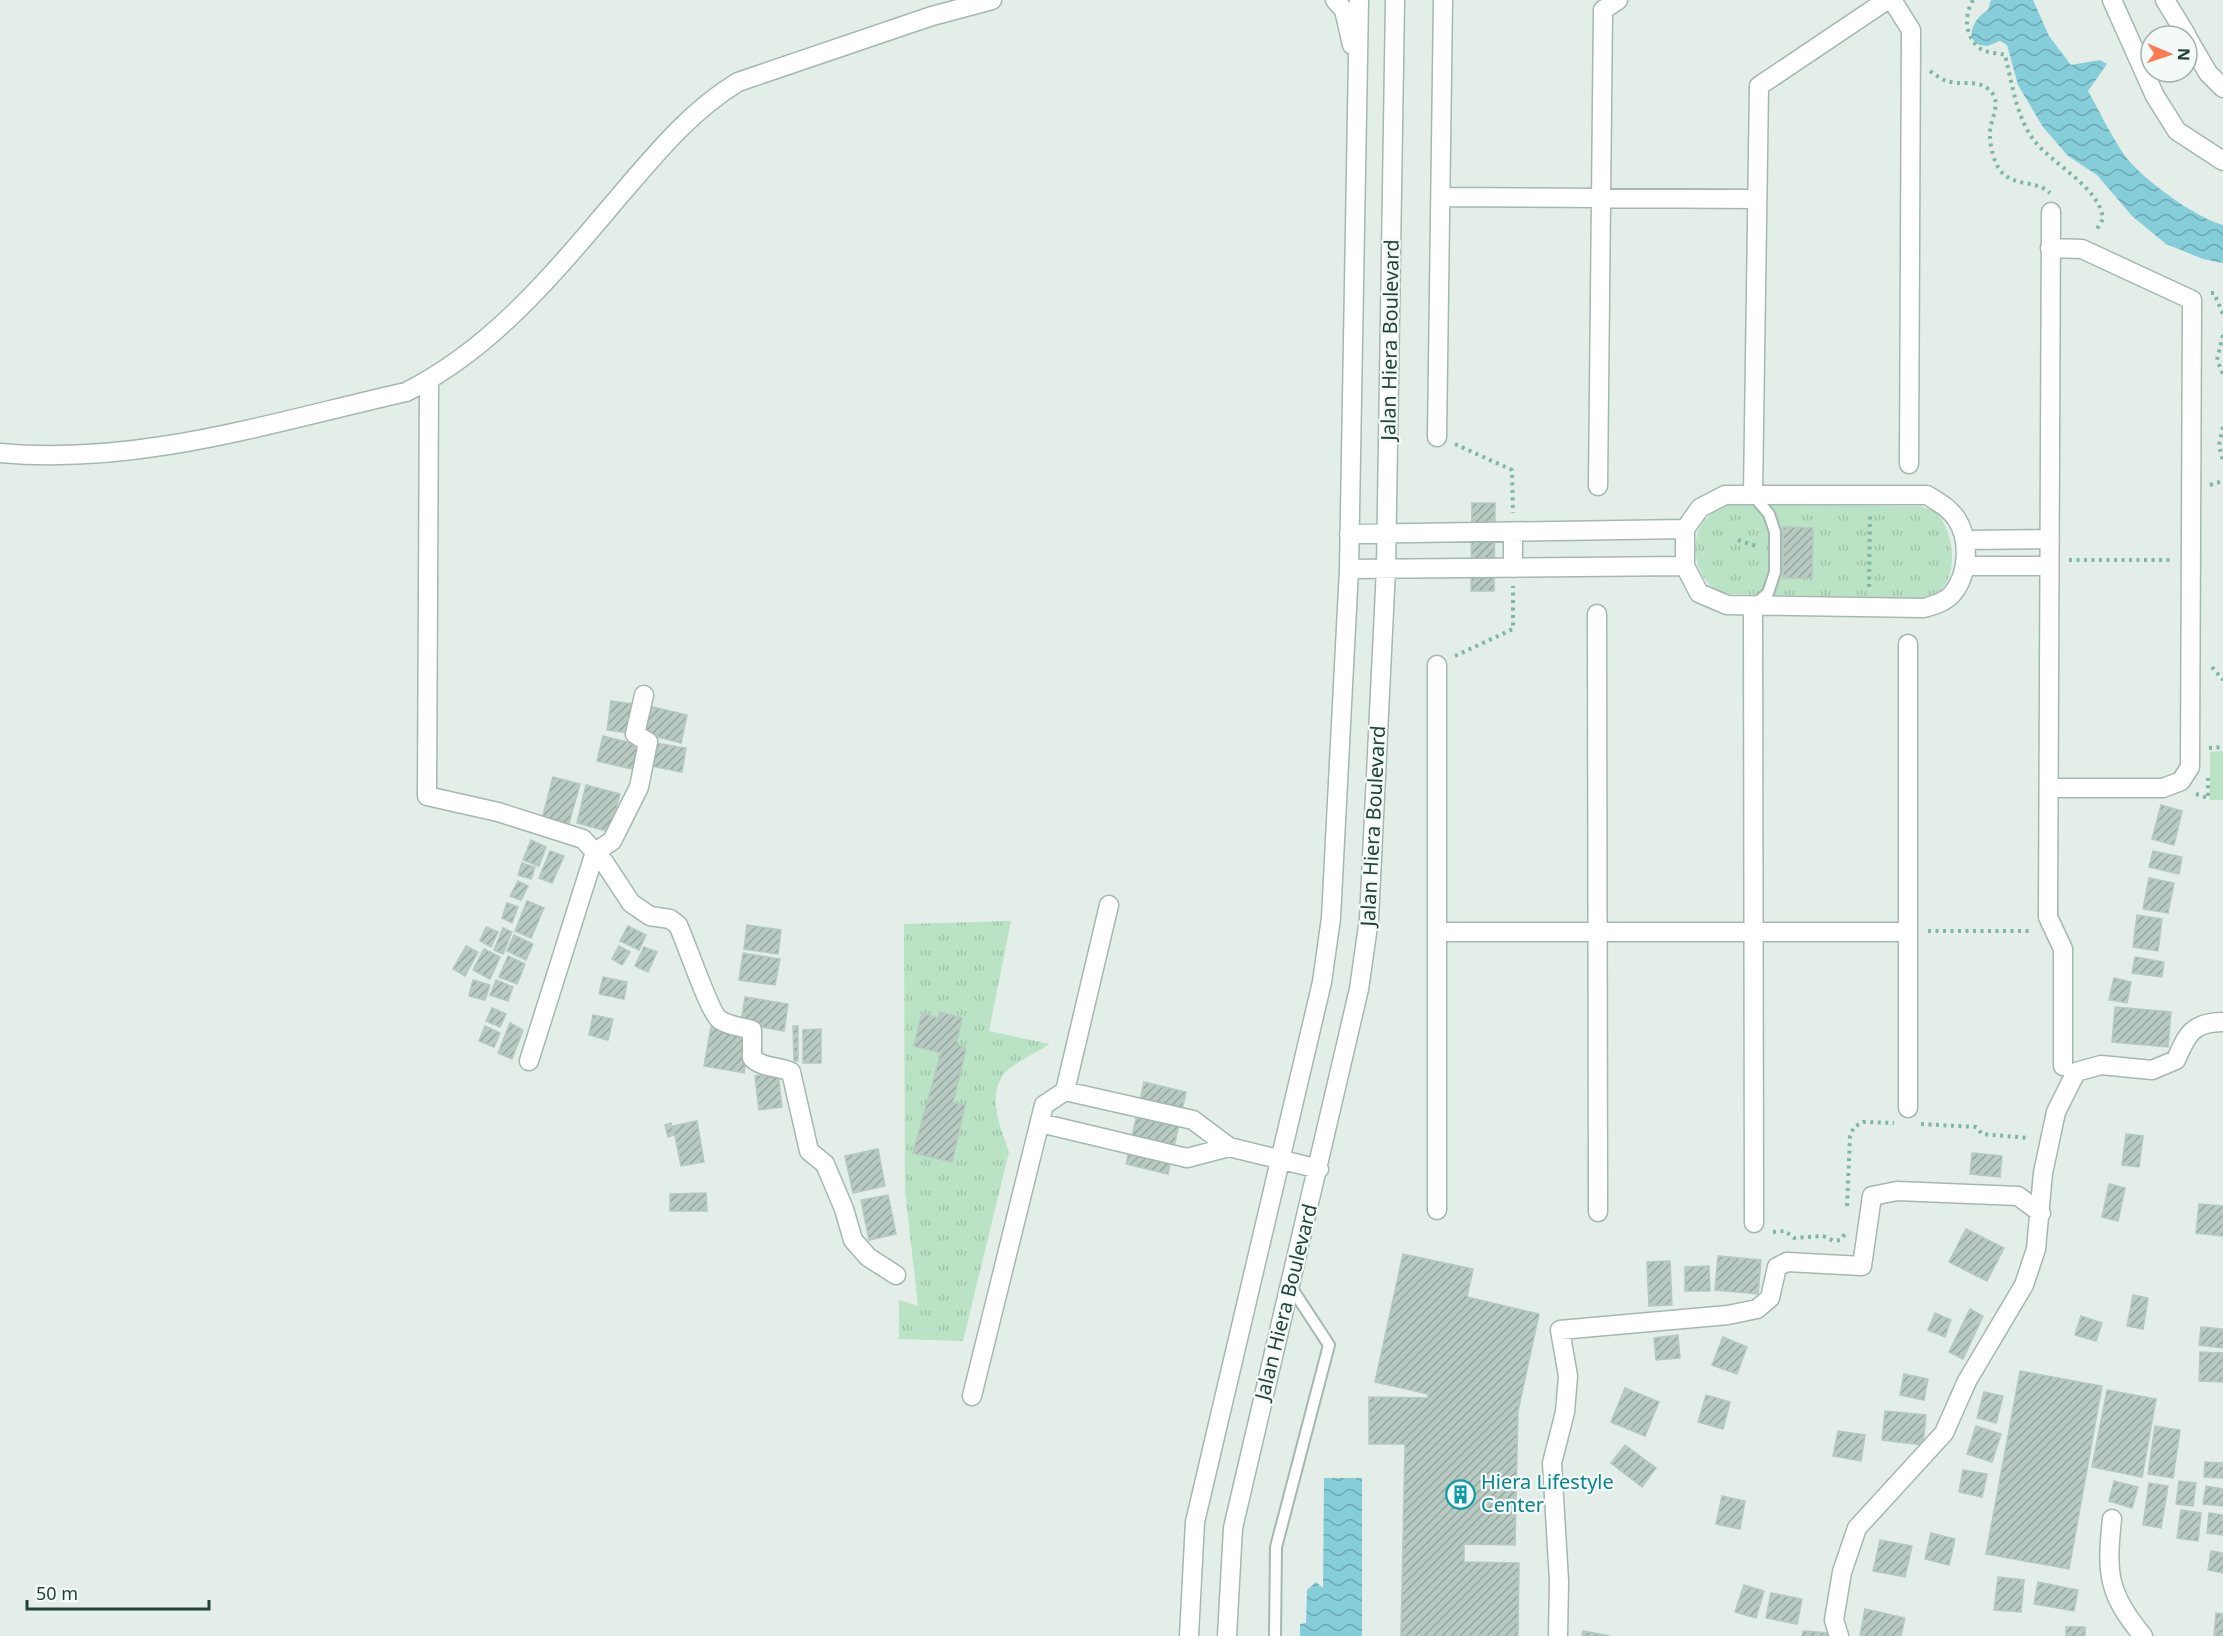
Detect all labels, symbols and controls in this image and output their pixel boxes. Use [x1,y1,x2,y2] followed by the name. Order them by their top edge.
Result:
[2139,24,2199,84] north arrow
[2173,48,2195,61] text: N
[1374,239,1405,443] street label: Jalan Hiera Boulevard
[1354,725,1391,929] street label: Jalan Hiera Boulevard
[1248,1201,1323,1405] street label: Jalan Hiera Boulevard
[1481,1468,1614,1518] place label: Hiera Lifestyle Center
[1444,1478,1476,1510] building icon: Hiera Lifestyle Center
[27,1573,208,1611] scale bar
[36,1581,78,1605] text: 50 m

